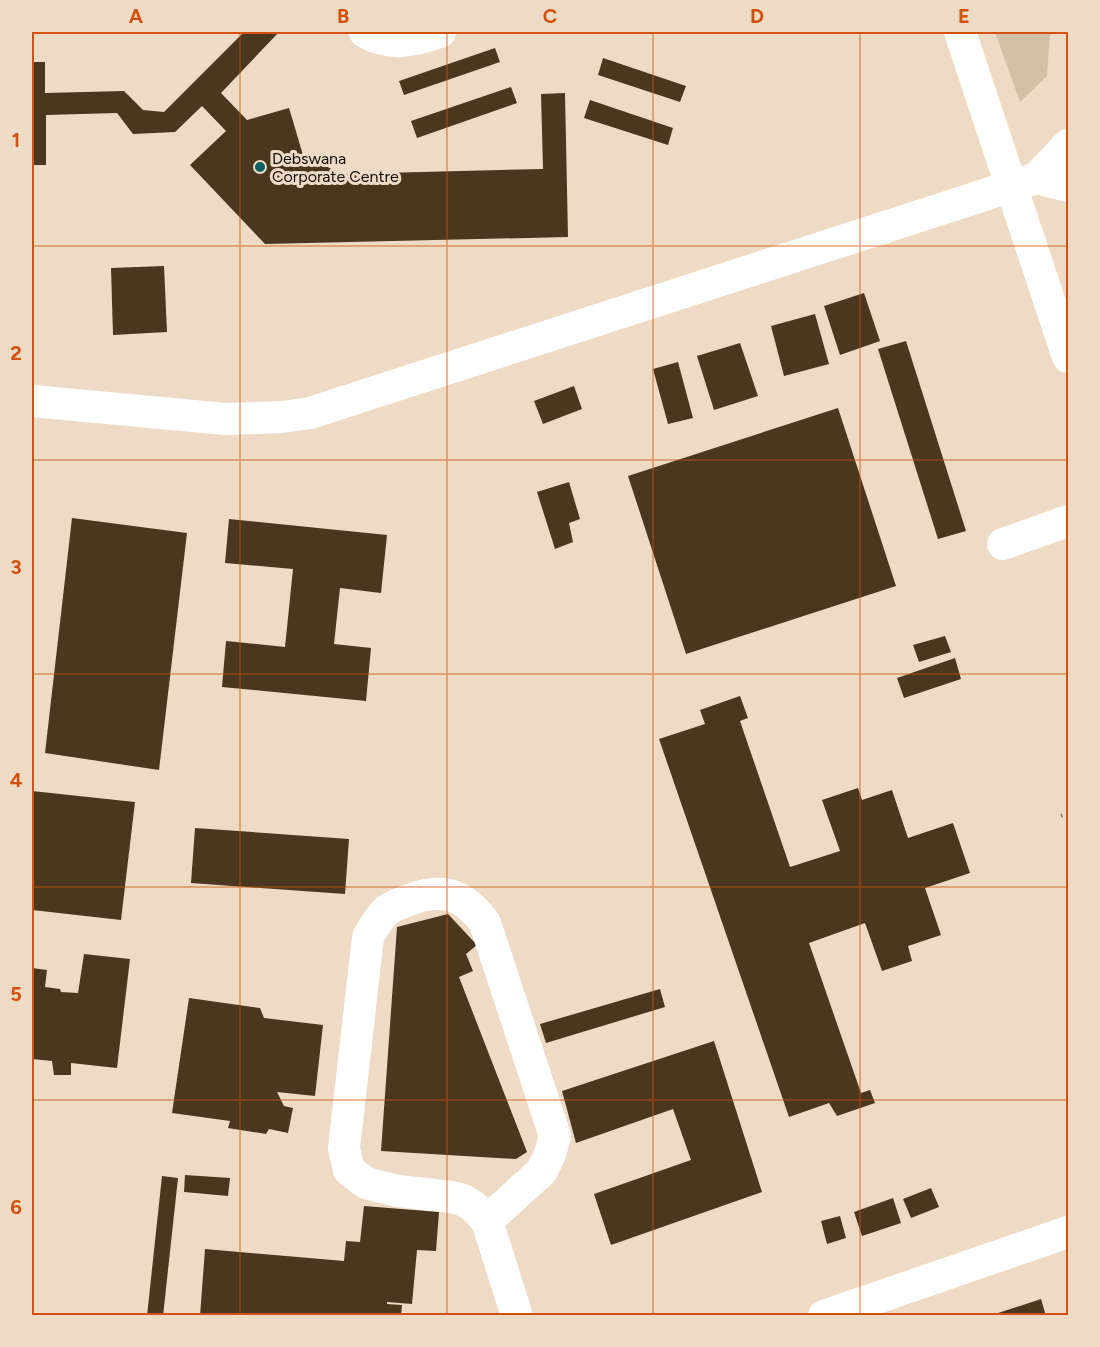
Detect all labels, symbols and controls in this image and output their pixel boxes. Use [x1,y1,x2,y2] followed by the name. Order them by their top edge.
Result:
[129,4,144,28] text: A
[337,4,349,28] text: B
[543,4,557,28] text: C
[750,4,764,28] text: D
[958,4,970,28] text: E
[12,128,20,152] text: 1
[272,149,399,186] place label: Debswana Corporate Centre
[253,160,267,174] marker: Debswana Corporate Centre
[10,341,22,365] text: 2
[10,555,22,579] text: 3
[10,768,23,792] text: 4
[10,982,22,1006] text: 5
[10,1195,22,1219] text: 6

